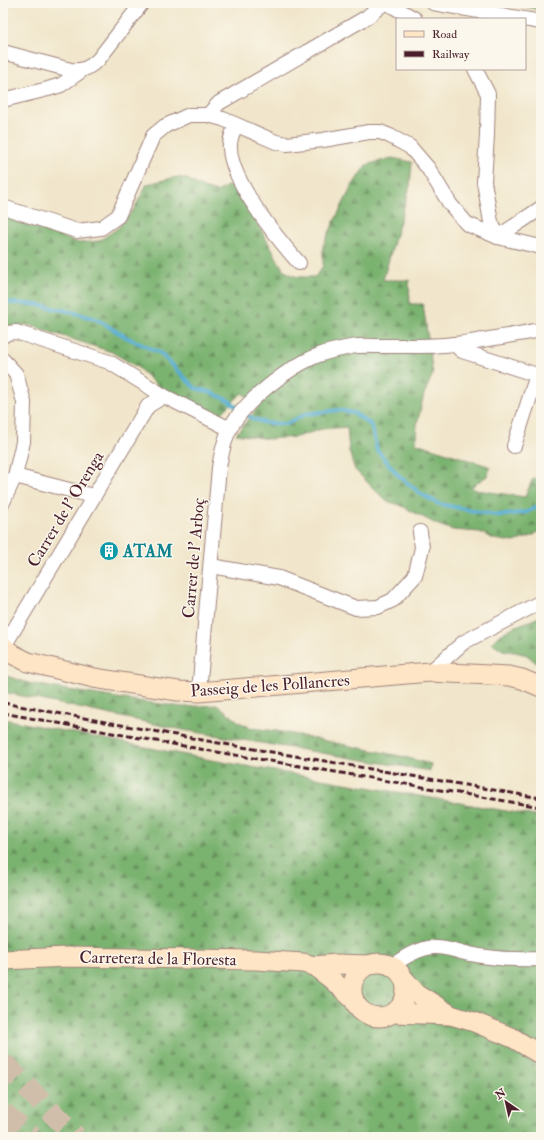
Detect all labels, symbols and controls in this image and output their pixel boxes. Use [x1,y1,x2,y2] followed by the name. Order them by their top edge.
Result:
[396,18,526,70] legend
[432,27,457,42] text: Road
[432,47,470,62] text: Railway
[23,447,109,571] street label: Carrer de l' Orenga
[178,497,209,619] street label: Carrer de l' Arboç
[98,540,120,562] building icon: ATAM
[122,541,173,562] place label: ATAM
[190,669,351,702] street label: Passeig de les Pollancres
[79,947,238,970] street label: Carretera de la Floresta
[486,1082,526,1122] north arrow
[492,1085,509,1103] text: N

